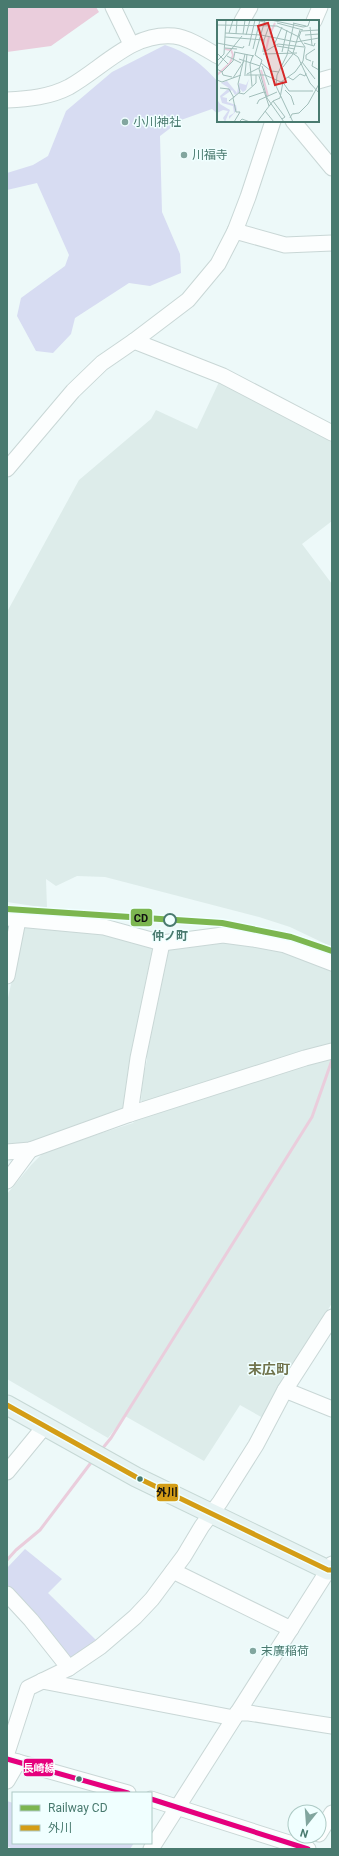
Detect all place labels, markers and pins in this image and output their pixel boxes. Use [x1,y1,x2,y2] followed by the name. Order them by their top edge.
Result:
[133,115,181,129] place label: 小川神社
[120,117,130,127] marker: 小川神社
[192,148,228,162] place label: 川福寺
[179,150,189,160] marker: 川福寺
[163,913,177,927] marker: 仲ノ町
[152,929,188,943] place label: 仲ノ町
[135,1474,145,1484] unlabelled marker
[261,1644,309,1658] place label: 末廣稲荷
[248,1646,258,1656] marker: 末廣稲荷
[74,1774,84,1784] unlabelled marker

